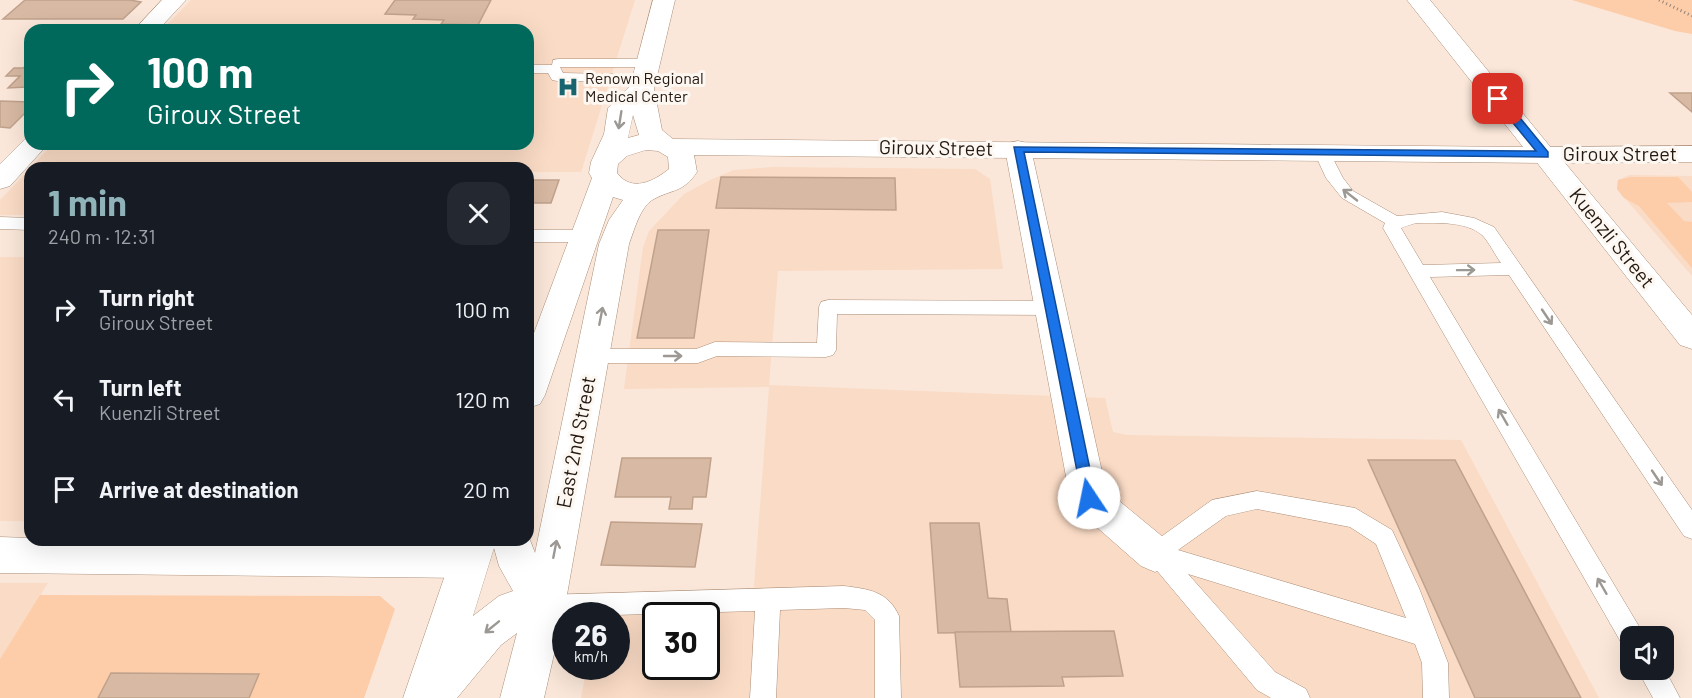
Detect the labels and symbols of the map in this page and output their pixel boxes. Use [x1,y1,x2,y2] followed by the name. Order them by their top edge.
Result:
[585,68,704,105] place label: Renown Regional Medical Center
[1472,73,1523,124] pin
[556,75,580,99] hospital icon: Renown Regional Medical Center
[614,110,625,130] one-way arrow
[879,134,993,160] street label: Giroux Street
[1563,141,1677,165] street label: Giroux Street
[1565,183,1660,292] street label: Kuenzli Street
[1342,189,1358,202] one-way arrow
[1456,264,1475,276] one-way arrow
[596,307,607,327] one-way arrow
[1541,308,1553,325] one-way arrow
[662,350,682,362] one-way arrow
[550,374,600,510] street label: East 2nd Street
[1497,409,1509,426] one-way arrow
[1057,466,1121,530] position arrow
[1651,469,1663,486] one-way arrow
[550,540,561,559] one-way arrow
[1595,577,1607,594] one-way arrow
[642,602,720,680] speed limit sign: 30
[484,620,500,633] one-way arrow

